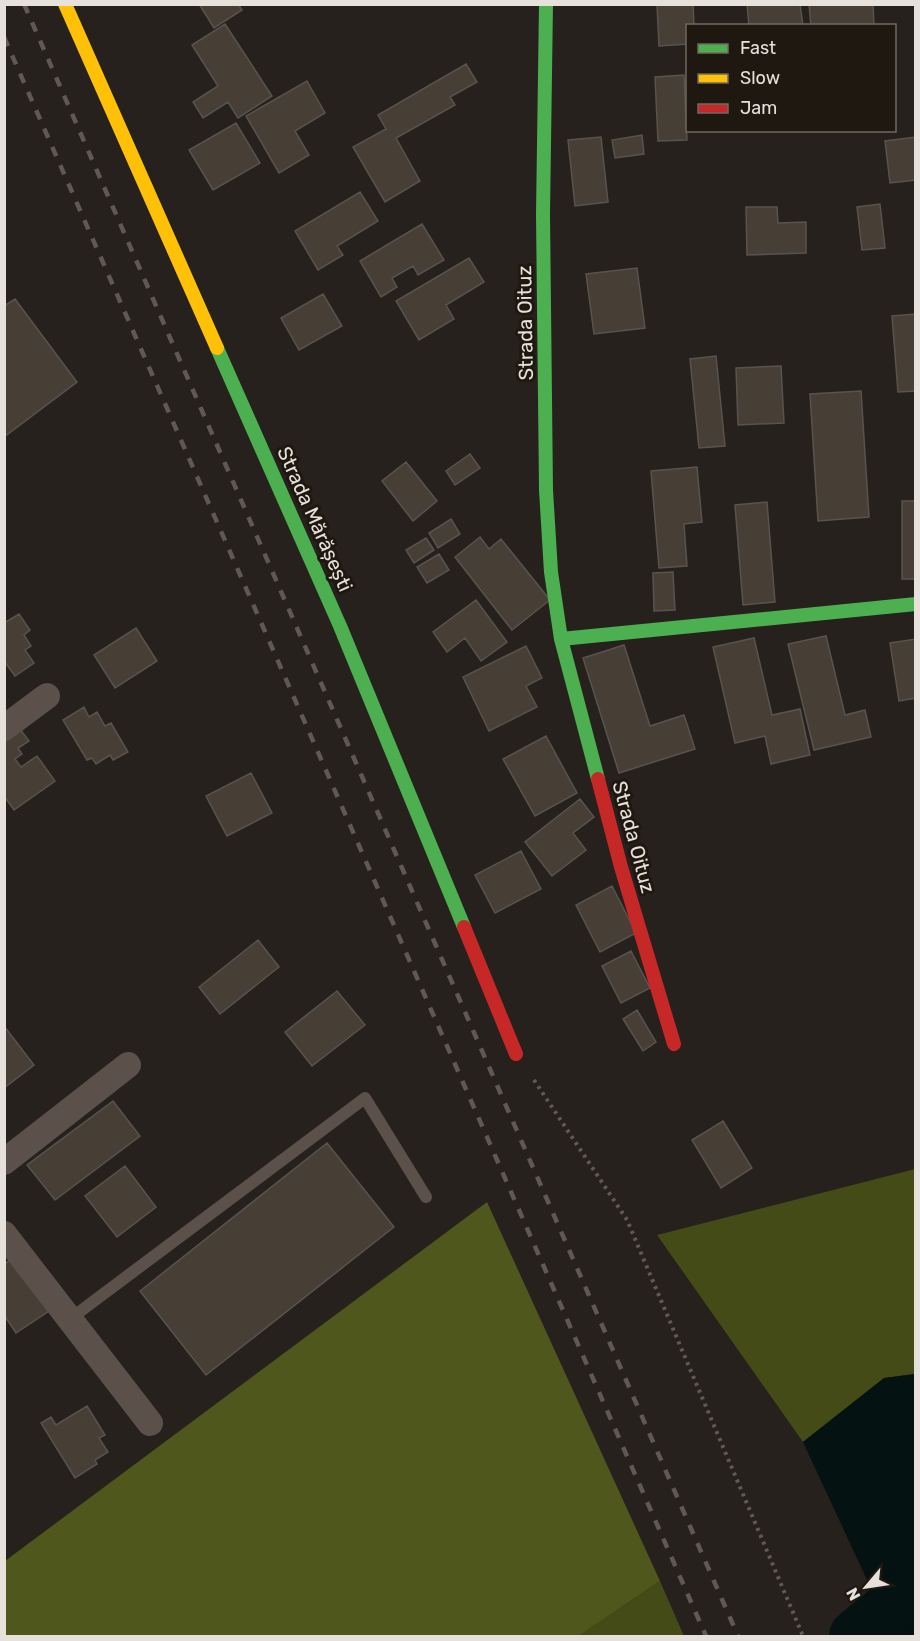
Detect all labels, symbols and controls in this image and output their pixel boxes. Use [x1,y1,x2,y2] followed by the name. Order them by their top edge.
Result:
[686,24,896,132] legend
[740,37,776,59] text: Fast
[740,67,780,89] text: Slow
[740,97,777,119] text: Jam
[512,265,538,381] street label: Strada Oituz
[272,443,358,595] street label: Strada Mărășești
[608,778,660,896] street label: Strada Oituz
[836,1557,896,1617] north arrow
[842,1584,864,1604] text: N

